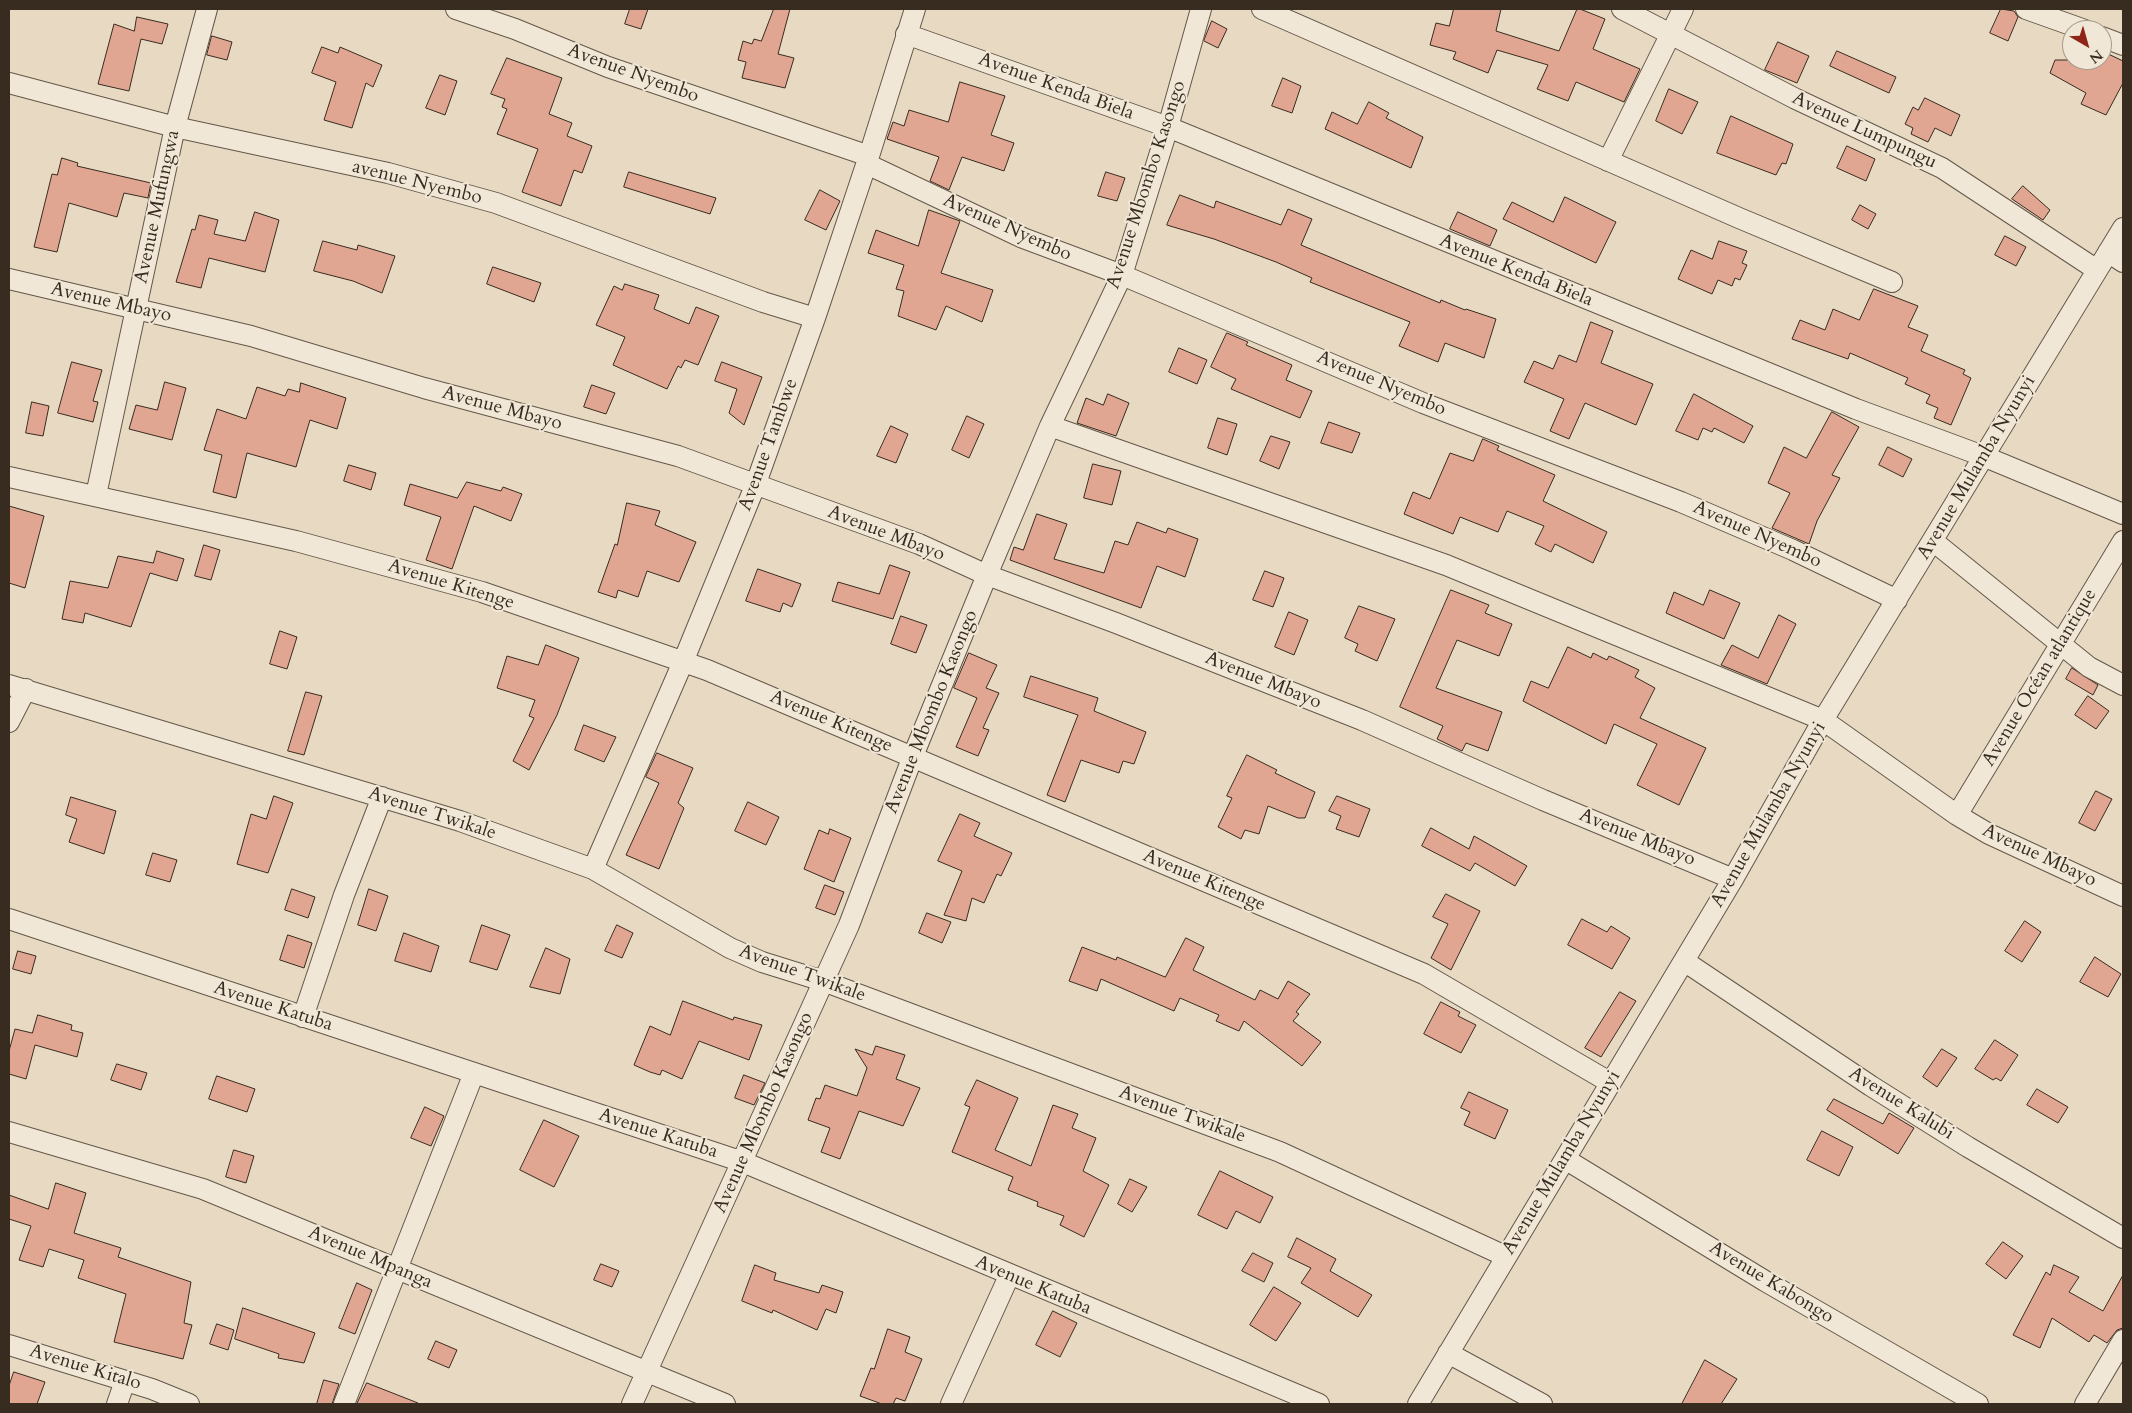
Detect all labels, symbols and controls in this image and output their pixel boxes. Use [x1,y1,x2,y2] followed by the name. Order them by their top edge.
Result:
[2062,20,2112,70] north arrow
[564,40,702,108] street label: Avenue Nyembo
[2085,45,2107,68] text: N
[975,48,1137,126] street label: Avenue Kenda Biela
[1103,78,1191,292] street label: Avenue Mbombo Kasongo
[1788,87,1940,175] street label: Avenue Lumpungu
[131,128,185,286] street label: Avenue Mufungwa
[350,156,484,210] street label: avenue Nyembo
[939,189,1075,267] street label: Avenue Nyembo
[1436,230,1596,312] street label: Avenue Kenda Biela
[48,278,174,328] street label: Avenue Mbayo
[1313,347,1449,421] street label: Avenue Nyembo
[1913,372,2041,564] street label: Avenue Mulamba Nyunyi
[735,376,803,514] street label: Avenue Tambwe
[439,382,565,436] street label: Avenue Mbayo
[1689,496,1825,574] street label: Avenue Nyembo
[824,501,948,567] street label: Avenue Mbayo
[385,555,517,615] street label: Avenue Kitenge
[1978,585,2102,771] street label: Avenue Océan atlantique
[881,607,983,817] street label: Avenue Mbombo Kasongo
[1202,647,1324,715] street label: Avenue Mbayo
[766,686,896,758] street label: Avenue Kitenge
[1706,718,1832,912] street label: Avenue Mulamba Nyunyi
[365,783,499,845] street label: Avenue Twikale
[1576,804,1698,872] street label: Avenue Mbayo
[1978,820,2100,892] street label: Avenue Mbayo
[1139,845,1269,917] street label: Avenue Kitenge
[736,941,868,1007] street label: Avenue Twikale
[211,977,335,1037] street label: Avenue Katuba
[709,1009,819,1217] street label: Avenue Mbombo Kasongo
[1844,1063,1958,1145] street label: Avenue Kalubi
[1498,1067,1626,1259] street label: Avenue Mulamba Nyunyi
[1116,1082,1248,1148] street label: Avenue Twikale
[596,1104,720,1164] street label: Avenue Katuba
[305,1222,435,1294] street label: Avenue Mpanga
[1705,1237,1837,1329] street label: Avenue Kabongo
[972,1251,1094,1321] street label: Avenue Katuba
[26,1340,144,1396] street label: Avenue Kitalo

